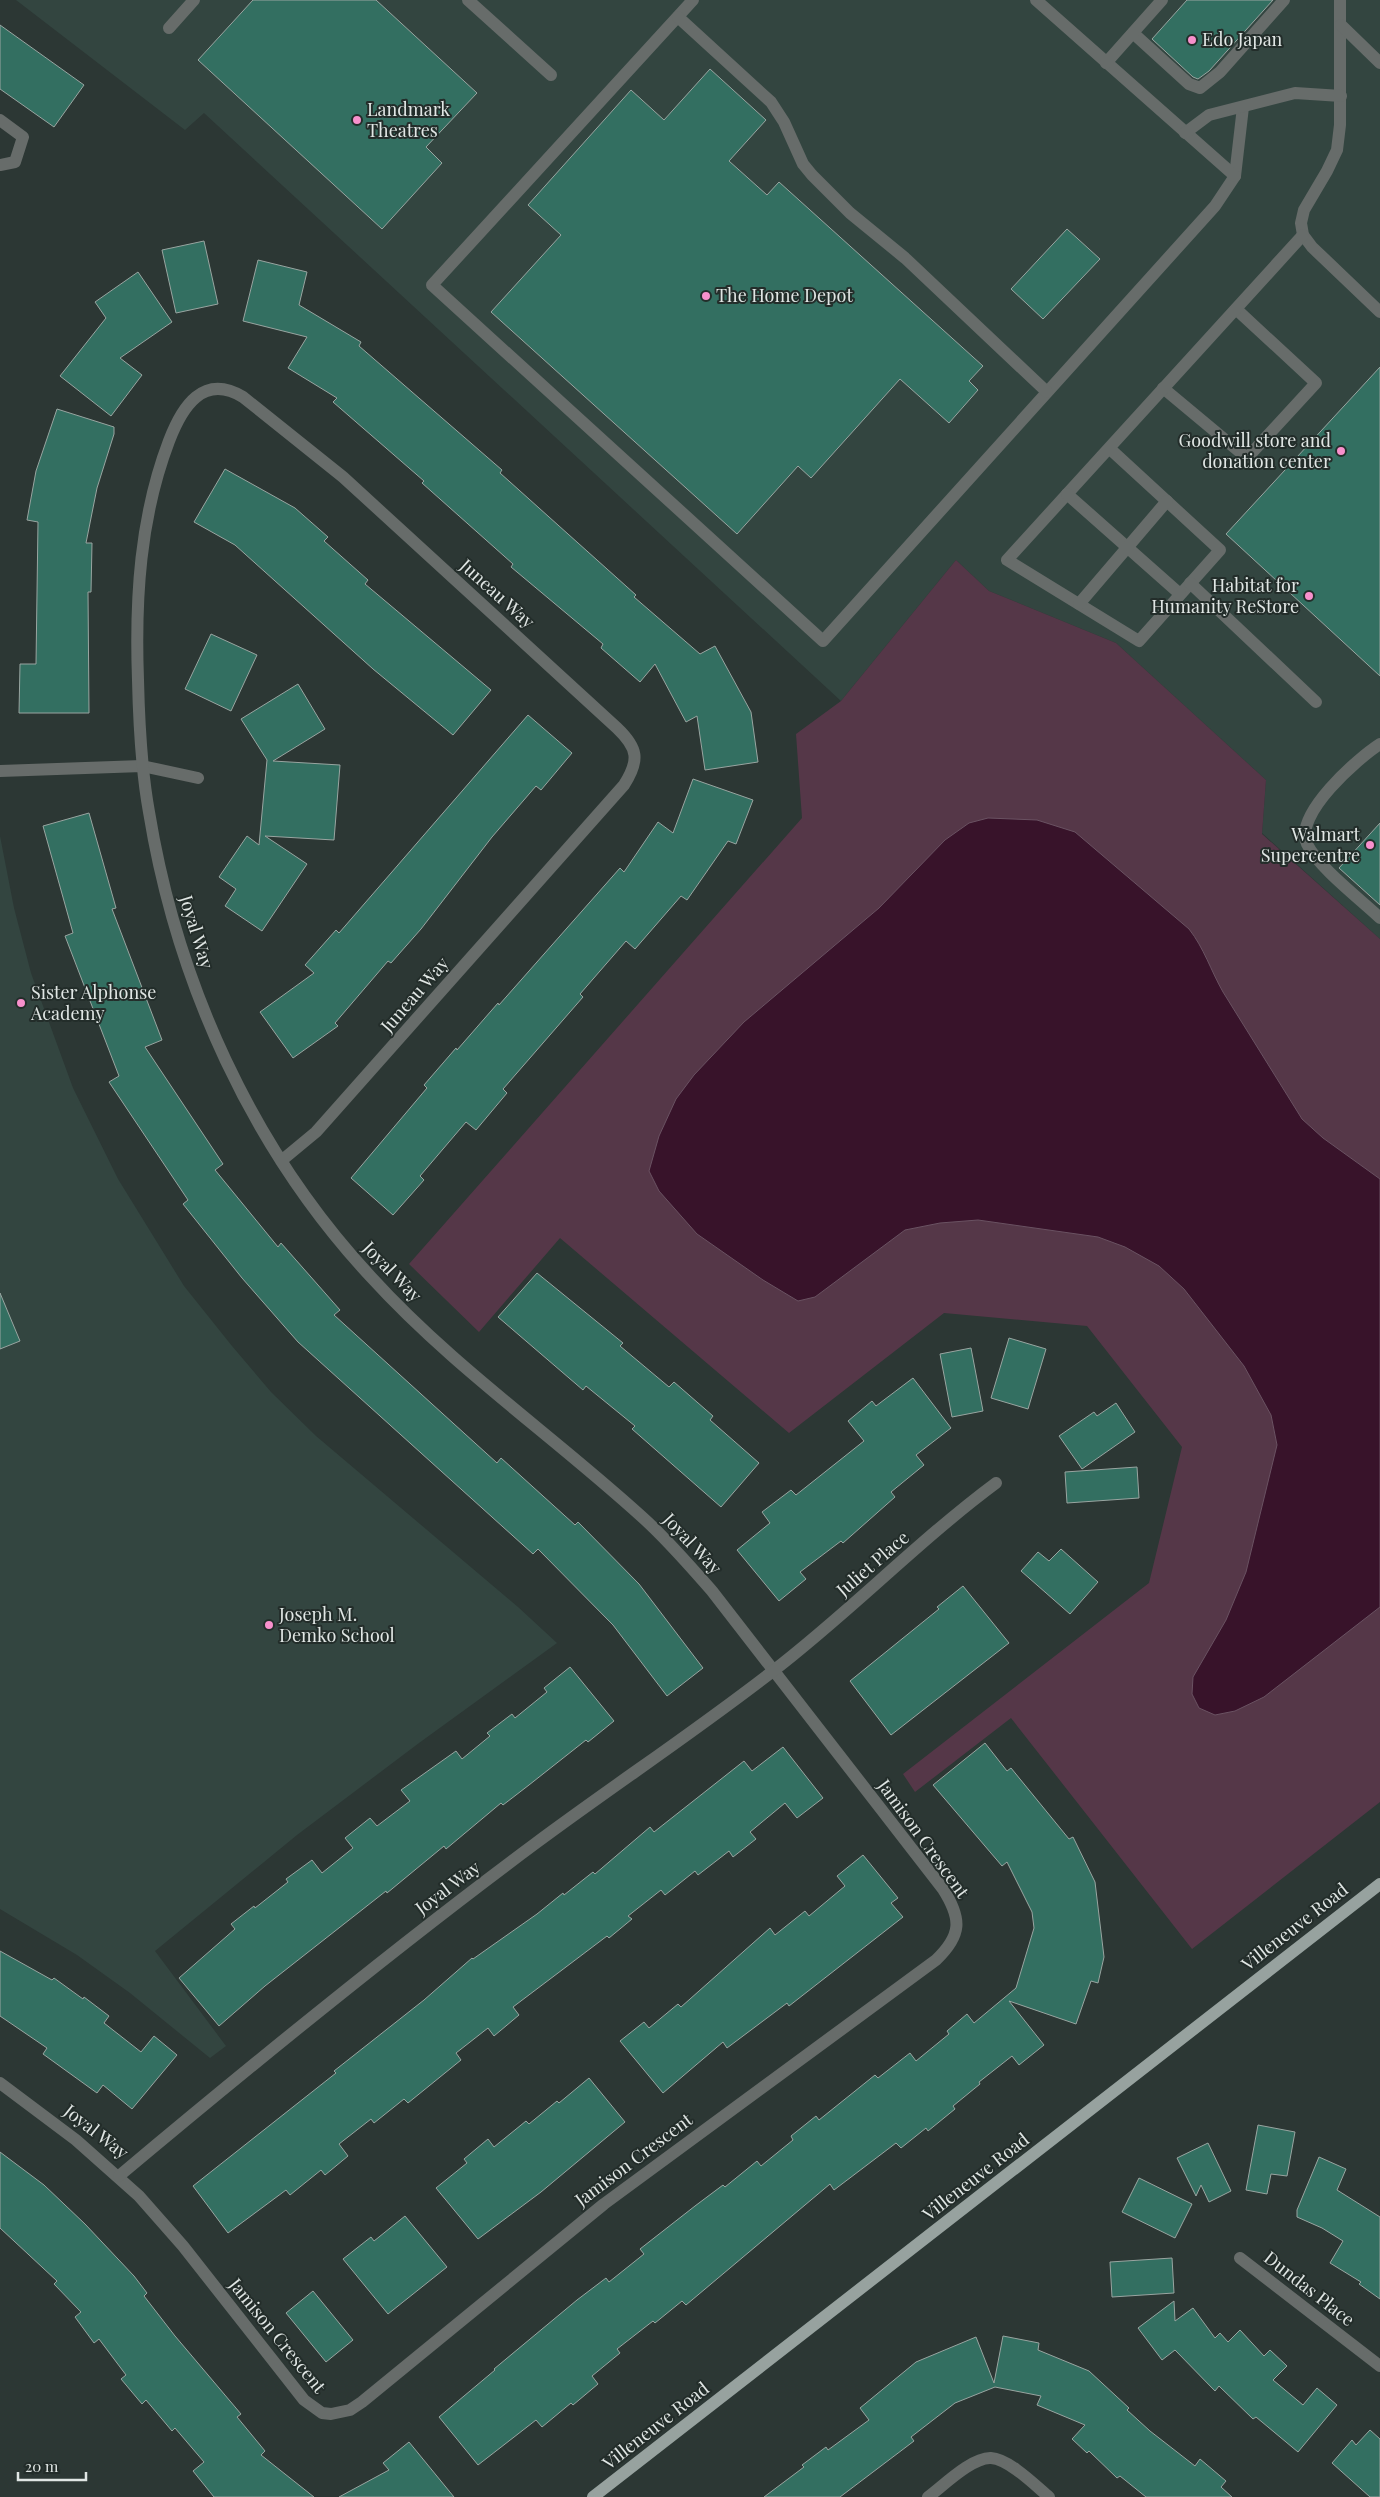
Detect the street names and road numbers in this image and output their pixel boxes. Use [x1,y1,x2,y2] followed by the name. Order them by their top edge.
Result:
[455,553,540,633] street label: Juneau Way
[174,891,219,971] street label: Joyal Way
[374,952,454,1038] street label: Juneau Way
[357,1235,428,1307] street label: Joyal Way
[658,1507,727,1579] street label: Joyal Way
[830,1525,914,1602] street label: Juliet Place
[872,1774,975,1903] street label: Jamison Crescent
[409,1855,485,1920] street label: Joyal Way
[1235,1877,1353,1976] street label: Villeneuve Road
[59,2098,134,2164] street label: Joyal Way
[569,2107,697,2212] street label: Jamison Crescent
[916,2127,1034,2226] street label: Villeneuve Road
[1259,2245,1360,2331] street label: Dundas Place
[223,2272,332,2398] street label: Jamison Crescent
[596,2376,714,2475] street label: Villeneuve Road

